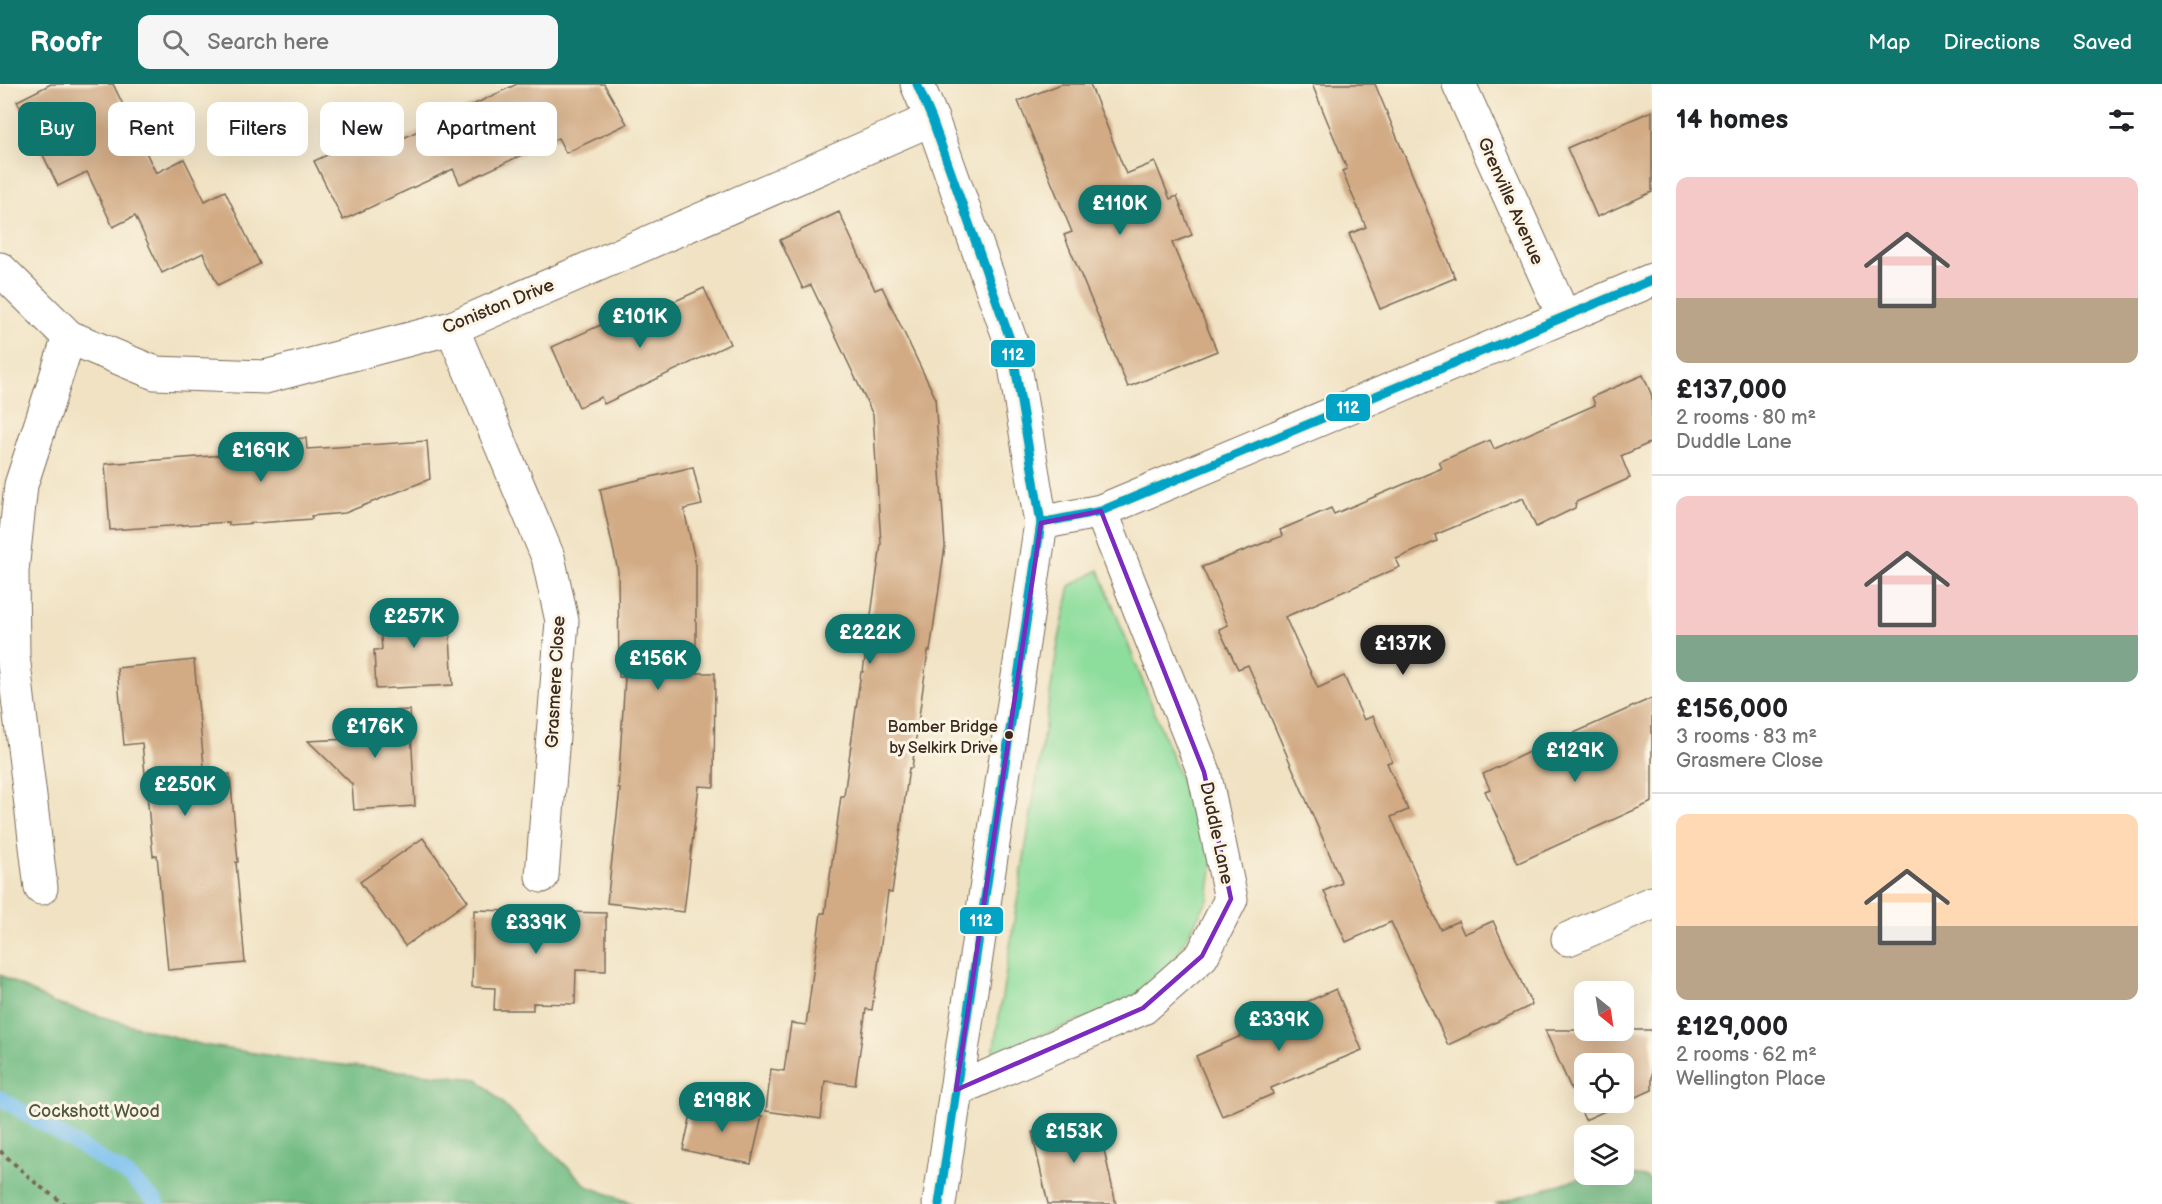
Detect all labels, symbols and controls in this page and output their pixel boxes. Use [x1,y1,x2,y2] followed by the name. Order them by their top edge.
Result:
[138,15,558,69] search box
[30,26,102,59] text: Roofr
[159,26,192,59] icon: search
[207,29,329,56] text: Search here
[1868,30,1911,55] text: Map
[1944,30,2040,55] text: Directions
[2073,30,2132,55] text: Saved
[18,102,96,156] chip: Buy
[108,102,195,156] chip: Rent
[207,102,308,156] chip: Filters
[320,102,404,156] chip: New
[416,102,557,156] chip: Apartment
[2105,104,2138,137] icon: filters
[1676,105,1788,136] text: 14 homes
[1473,134,1548,268] street label: Grenville Avenue
[1078,185,1162,236] pin: £110K
[1092,192,1148,216] text: £110K
[1853,216,1961,324] icon: home
[439,274,558,338] street label: Coniston Drive
[598,298,682,349] pin: £101K
[612,305,668,329] text: £101K
[990,339,1036,368] line badge: 112
[1001,346,1025,365] text: 112
[1676,375,1787,406] text: £137,000
[1325,393,1371,422] line badge: 112
[1336,399,1360,418] text: 112
[1676,406,1816,430] text: 2 rooms · 80 m²
[1676,430,1792,454] text: Duddle Lane
[219,432,303,483] pin: £169K
[232,439,290,463] text: £169K
[1853,535,1961,643] icon: home
[372,598,456,649] pin: £257K
[384,605,444,629] text: £257K
[828,614,912,665] pin: £222K
[542,615,569,749] street label: Grasmere Close
[839,621,901,645] text: £222K
[1361,625,1445,676] pin: £137K
[1374,632,1432,656] text: £137K
[616,640,700,691] pin: £156K
[629,647,687,671] text: £156K
[1676,694,1788,725] text: £156,000
[333,708,417,759] pin: £176K
[346,715,404,739] text: £176K
[888,718,999,758] place label: Bamber Bridge by Selkirk Drive
[1676,725,1817,749] text: 3 rooms · 83 m²
[1003,729,1015,741] marker: Bamber Bridge by Selkirk Drive
[1533,732,1617,783] pin: £129K
[1546,739,1604,763] text: £129K
[1676,749,1823,773] text: Grasmere Close
[143,766,227,817] pin: £250K
[154,773,216,797] text: £250K
[1195,780,1238,886] street label: Duddle Lane
[1853,853,1961,961] icon: home
[494,904,578,955] pin: £339K
[959,906,1004,935] line badge: 112
[505,911,567,935] text: £339K
[969,912,993,931] text: 112
[1574,981,1634,1041] north arrow
[1574,981,1634,1185] map controls
[1237,1001,1321,1052] pin: £339K
[1248,1008,1310,1032] text: £339K
[1676,1012,1788,1043] text: £129,000
[1676,1043,1817,1067] text: 2 rooms · 62 m²
[1574,1053,1634,1113] button: locate
[1676,1067,1826,1091] text: Wellington Place
[680,1082,764,1133] pin: £198K
[693,1089,751,1113] text: £198K
[28,1101,160,1122] park label: Cockshott Wood
[1032,1113,1116,1164] pin: £153K
[1045,1120,1103,1144] text: £153K
[1574,1125,1634,1185] button: layers

